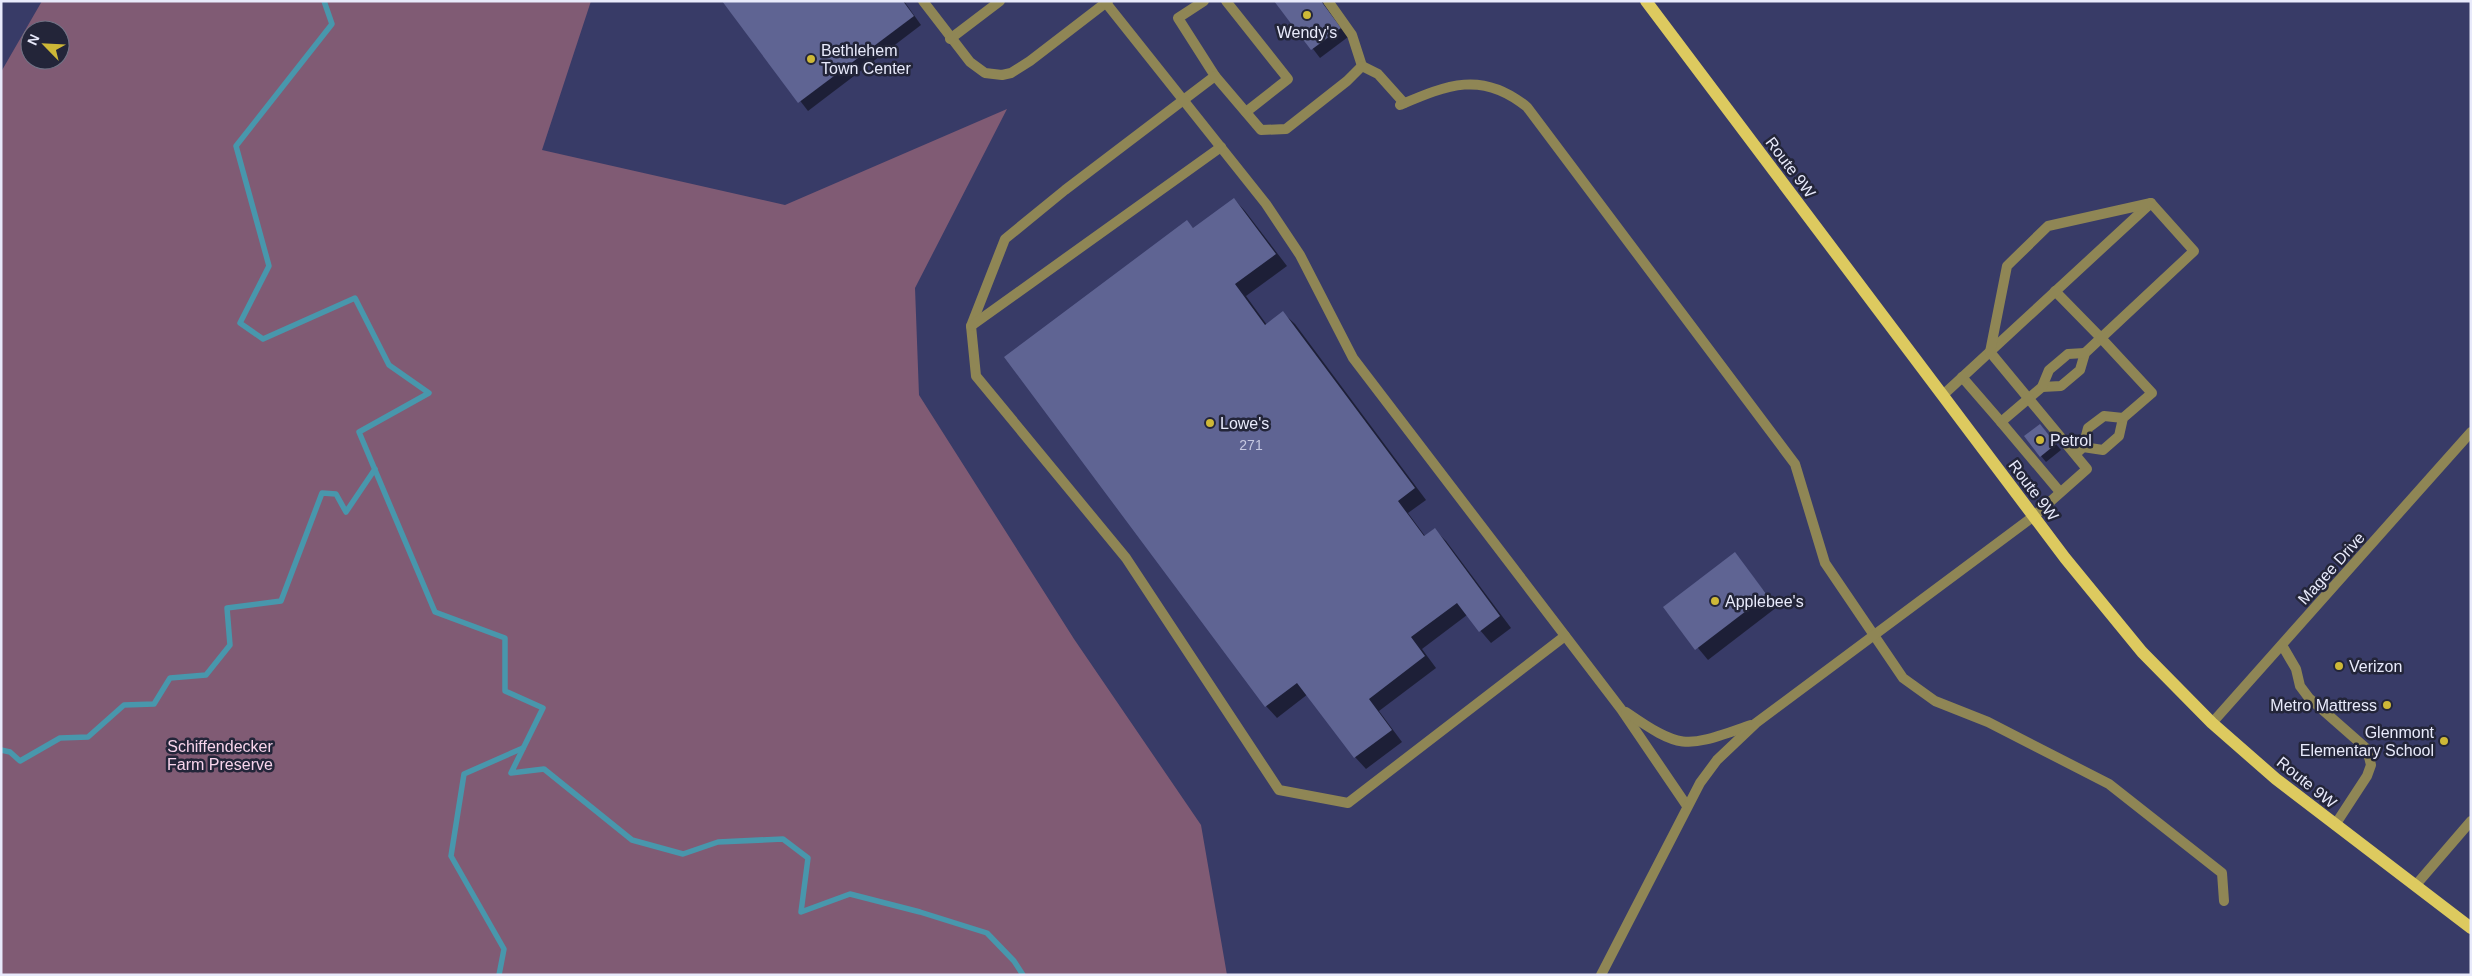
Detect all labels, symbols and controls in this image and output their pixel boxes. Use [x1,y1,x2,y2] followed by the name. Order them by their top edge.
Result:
[1301,9,1313,21] marker: Wendy's
[20,20,70,70] north arrow
[1277,24,1337,41] place label: Wendy's
[24,32,42,48] text: N
[821,42,911,77] place label: Bethlehem Town Center
[805,53,817,65] marker: Bethlehem Town Center
[1762,134,1819,202] street label: Route 9W
[1220,415,1269,432] place label: Lowe's
[1204,417,1216,429] marker: Lowe's
[2050,432,2092,449] place label: Petrol
[2034,434,2046,446] marker: Petrol
[1239,437,1263,453] house number: 271
[2005,457,2062,525] street label: Route 9W
[2295,529,2368,608] street label: Magee Drive
[1725,593,1804,610] place label: Applebee's
[1709,595,1721,607] marker: Applebee's
[2349,658,2402,675] place label: Verizon
[2333,660,2345,672] marker: Verizon
[2270,697,2377,714] place label: Metro Mattress
[2381,699,2393,711] marker: Metro Mattress
[2300,724,2435,759] place label: Glenmont Elementary School
[2438,735,2450,747] marker: Glenmont Elementary School
[167,738,273,773] park label: Schiffendecker Farm Preserve
[2274,753,2340,812] street label: Route 9W

